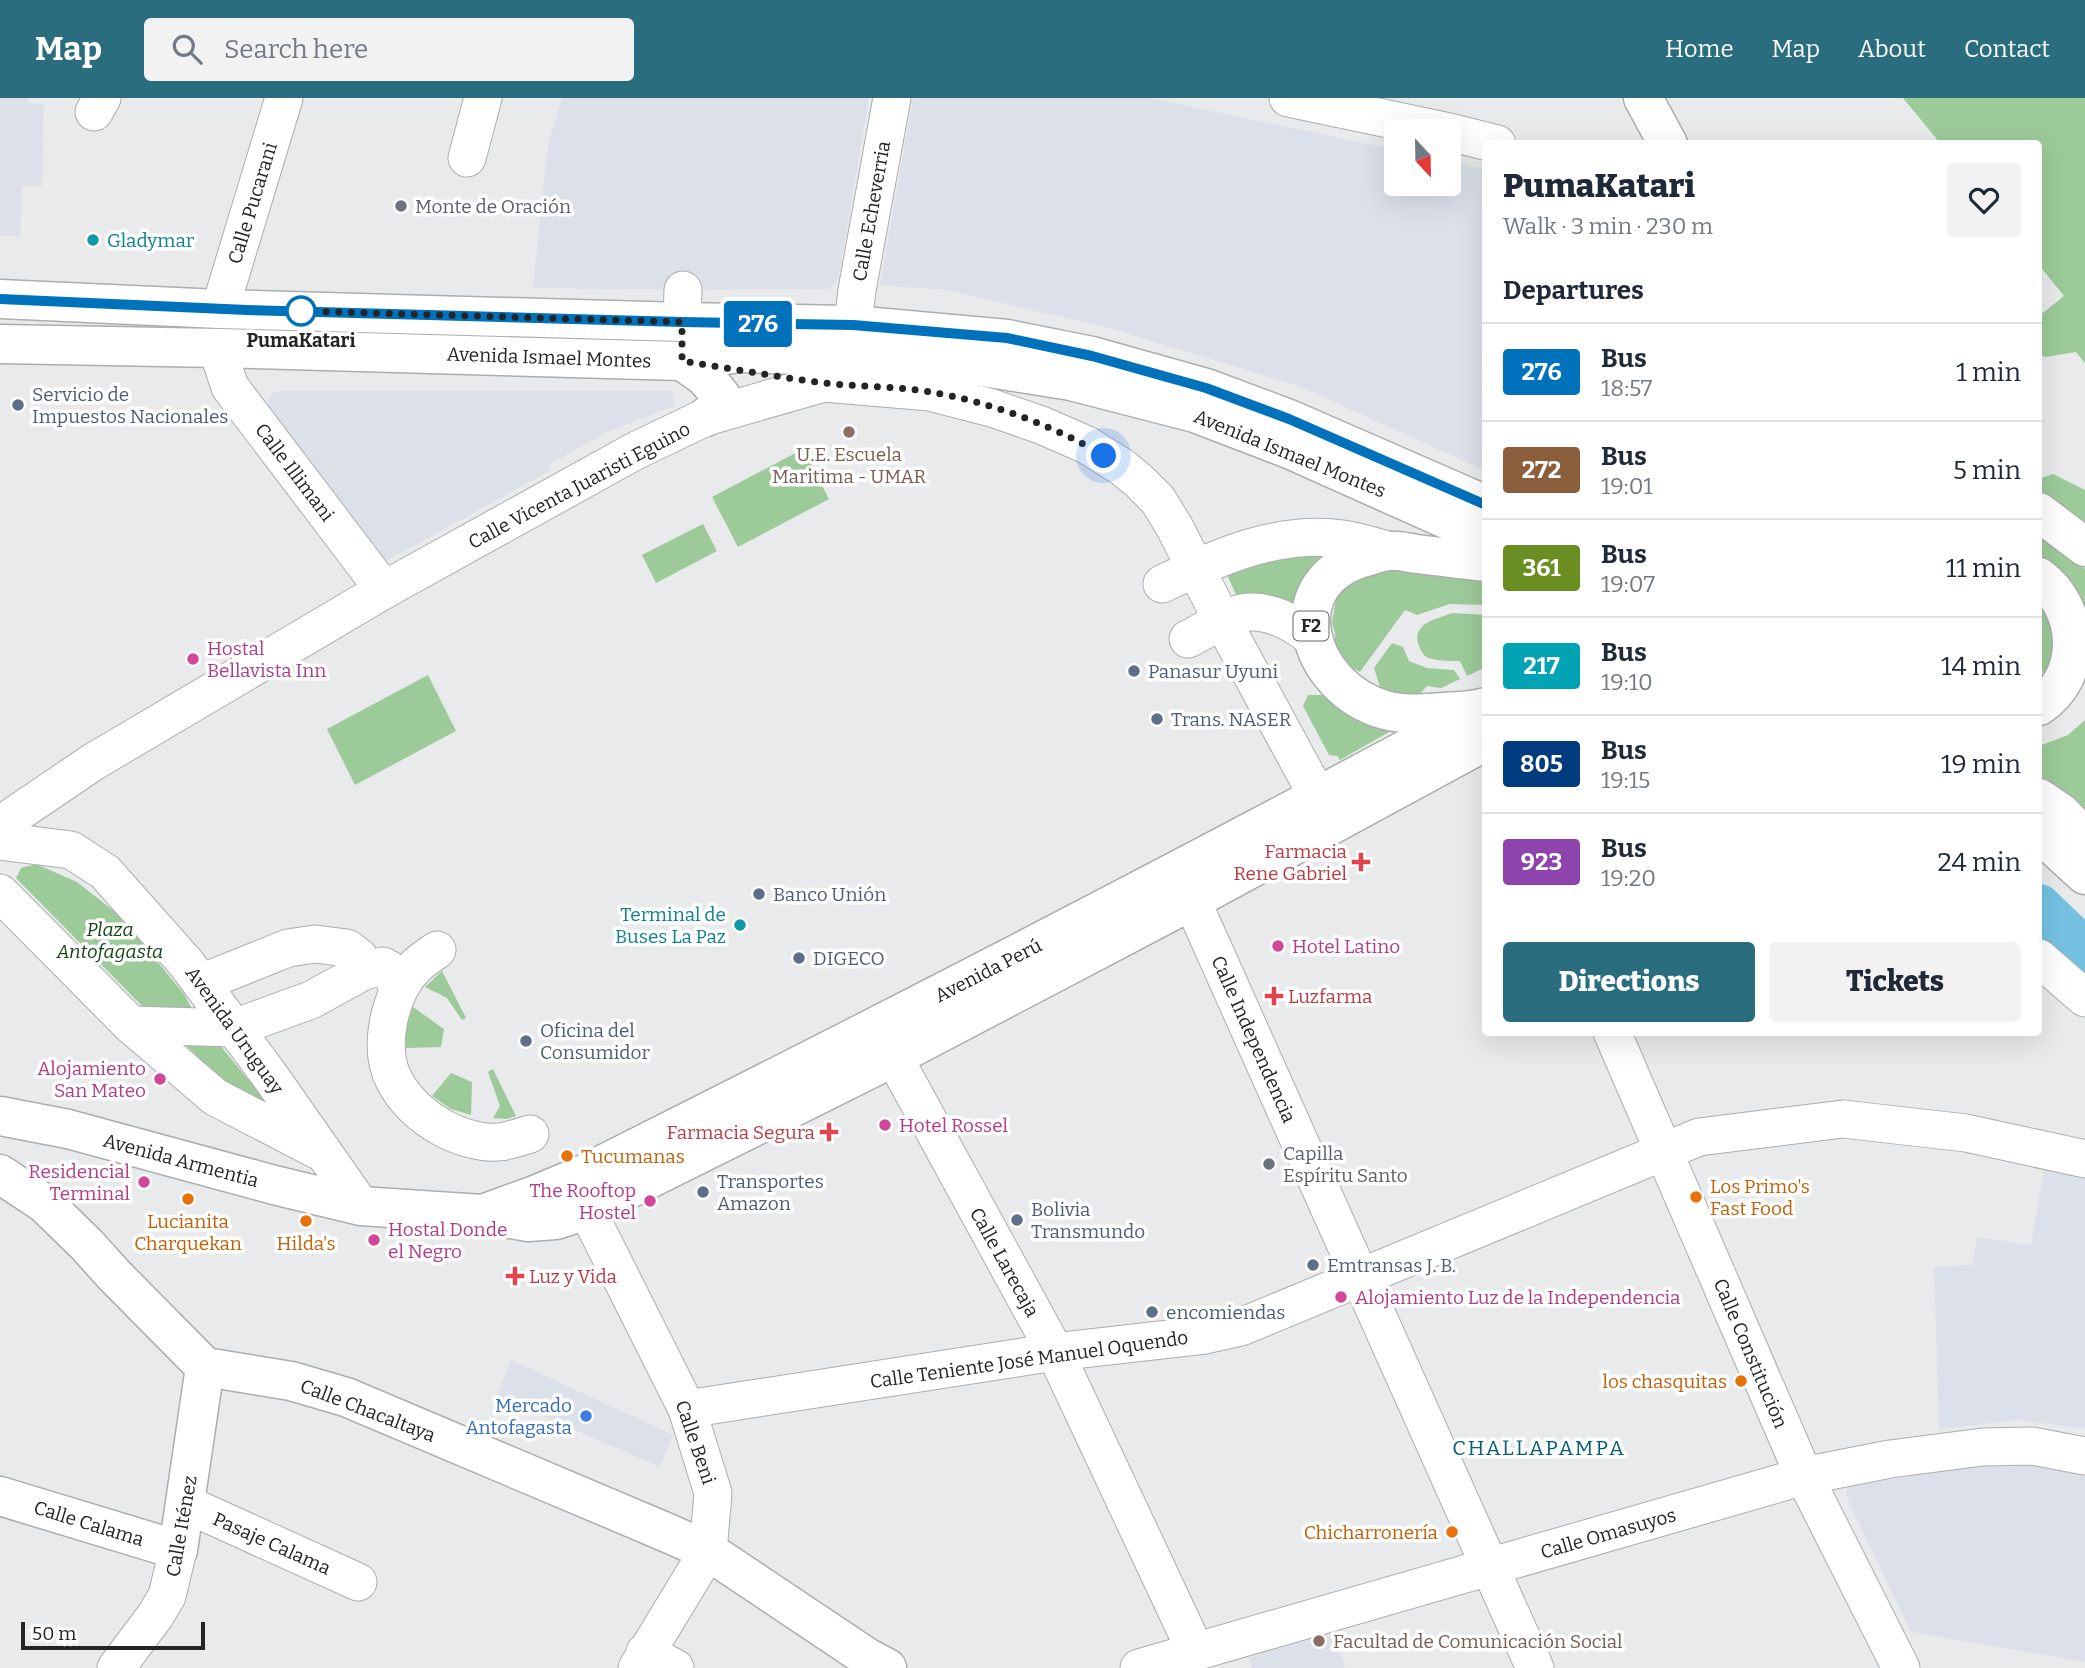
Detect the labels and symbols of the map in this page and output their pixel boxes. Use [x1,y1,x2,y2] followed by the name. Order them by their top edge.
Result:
[1384,119,1461,196] north arrow
[848,138,895,283] street label: Calle Echeverria
[223,139,282,267] street label: Calle Pucarani
[415,195,571,218] place label: Monte de Oración
[393,198,409,214] marker: Monte de Oración
[107,229,195,252] place label: Gladymar
[85,232,101,248] marker: Gladymar
[286,296,316,326] marker: PumaKatari
[718,301,798,347] line badge: 276
[247,329,355,352] place label: PumaKatari
[446,342,652,373] street label: Avenida Ismael Montes
[32,383,228,428] place label: Servicio de Impuestos Nacionales
[10,397,26,413] marker: Servicio de Impuestos Nacionales
[1191,404,1389,502] street label: Avenida Ismael Montes
[464,417,694,554] street label: Calle Vicenta Juaristi Eguino
[250,419,339,526] street label: Calle Illimani
[841,424,857,440] marker: U.E. Escuela Maritima - UMAR
[1086,438,1121,473] your location
[772,443,926,488] place label: U.E. Escuela Maritima - UMAR
[1294,612,1328,640] road number: F2
[207,637,326,682] place label: Hostal Bellavista Inn
[185,651,201,667] marker: Hostal Bellavista Inn
[1148,660,1278,683] place label: Panasur Uyuni
[1126,663,1142,679] marker: Panasur Uyuni
[1171,708,1292,731] place label: Trans. NASER
[1149,711,1165,727] marker: Trans. NASER
[1233,840,1348,885] place label: Farmacia Rene Gabriel
[1353,854,1369,870] marker: Farmacia Rene Gabriel
[773,883,886,906] place label: Banco Unión
[751,886,767,902] marker: Banco Unión
[615,903,726,948] place label: Terminal de Buses La Paz
[732,917,748,933] marker: Terminal de Buses La Paz
[56,918,163,963] park label: Plaza Antofagasta
[931,934,1046,1007] street label: Avenida Perú
[1292,935,1400,958] place label: Hotel Latino
[1270,938,1286,954] marker: Hotel Latino
[813,947,885,970] place label: DIGECO
[791,950,807,966] marker: DIGECO
[1206,952,1301,1127] street label: Calle Independencia
[181,962,289,1099] street label: Avenida Uruguay
[1288,985,1373,1008] place label: Luzfarma
[1266,988,1282,1004] marker: Luzfarma
[540,1019,651,1064] place label: Oficina del Consumidor
[518,1033,534,1049] marker: Oficina del Consumidor
[37,1057,146,1102] place label: Alojamiento San Mateo
[152,1071,168,1087] marker: Alojamiento San Mateo
[899,1114,1008,1137] place label: Hotel Rossel
[877,1117,893,1133] marker: Hotel Rossel
[667,1121,816,1144] place label: Farmacia Segura
[821,1124,837,1140] marker: Farmacia Segura
[101,1129,262,1192] street label: Avenida Armentia
[1283,1142,1408,1187] place label: Capilla Espíritu Santo
[581,1145,685,1168] place label: Tucumanas
[559,1148,575,1164] marker: Tucumanas
[1261,1156,1277,1172] marker: Capilla Espíritu Santo
[28,1160,130,1205] place label: Residencial Terminal
[717,1170,824,1215] place label: Transportes Amazon
[136,1174,152,1190] marker: Residencial Terminal
[1710,1175,1810,1220] place label: Los Primo's Fast Food
[529,1179,636,1224] place label: The Rooftop Hostel
[695,1184,711,1200] marker: Transportes Amazon
[1688,1189,1704,1205] marker: Los Primo's Fast Food
[180,1191,196,1207] marker: Lucianita Charquekan
[642,1193,658,1209] marker: The Rooftop Hostel
[1031,1198,1145,1243] place label: Bolivia Transmundo
[965,1203,1044,1322] street label: Calle Larecaja
[134,1210,242,1255] place label: Lucianita Charquekan
[1009,1212,1025,1228] marker: Bolivia Transmundo
[298,1213,314,1229] marker: Hilda's
[388,1218,507,1263] place label: Hostal Donde el Negro
[276,1232,336,1255] place label: Hilda's
[366,1232,382,1248] marker: Hostal Donde el Negro
[1327,1254,1456,1277] place label: Emtransas J. B.
[1305,1257,1321,1273] marker: Emtransas J. B.
[529,1265,618,1288] place label: Luz y Vida
[507,1268,523,1284] marker: Luz y Vida
[1709,1275,1792,1432] street label: Calle Constitución
[1355,1286,1681,1309] place label: Alojamiento Luz de la Independencia
[1333,1289,1349,1305] marker: Alojamiento Luz de la Independencia
[1166,1301,1285,1324] place label: encomiendas
[1144,1304,1160,1320] marker: encomiendas
[869,1326,1190,1393] street label: Calle Teniente José Manuel Oquendo
[1602,1370,1727,1393] place label: los chasquitas
[1733,1373,1749,1389] marker: los chasquitas
[297,1374,439,1447] street label: Calle Chacaltaya
[465,1394,573,1439] place label: Mercado Antofagasta
[670,1397,721,1488] street label: Calle Beni
[578,1408,594,1424] marker: Mercado Antofagasta
[1452,1435,1626,1461] district label: CHALLAPAMPA
[161,1474,202,1579] street label: Calle Iténez
[31,1496,147,1551] street label: Calle Calama
[1538,1503,1679,1564] street label: Calle Omasuyos
[209,1507,335,1580] street label: Pasaje Calama
[1304,1521,1439,1544] place label: Chicharronería
[1444,1524,1460,1540] marker: Chicharronería
[21,1619,205,1651] scale bar
[1333,1630,1623,1653] place label: Facultad de Comunicación Social
[1311,1633,1327,1649] marker: Facultad de Comunicación Social

